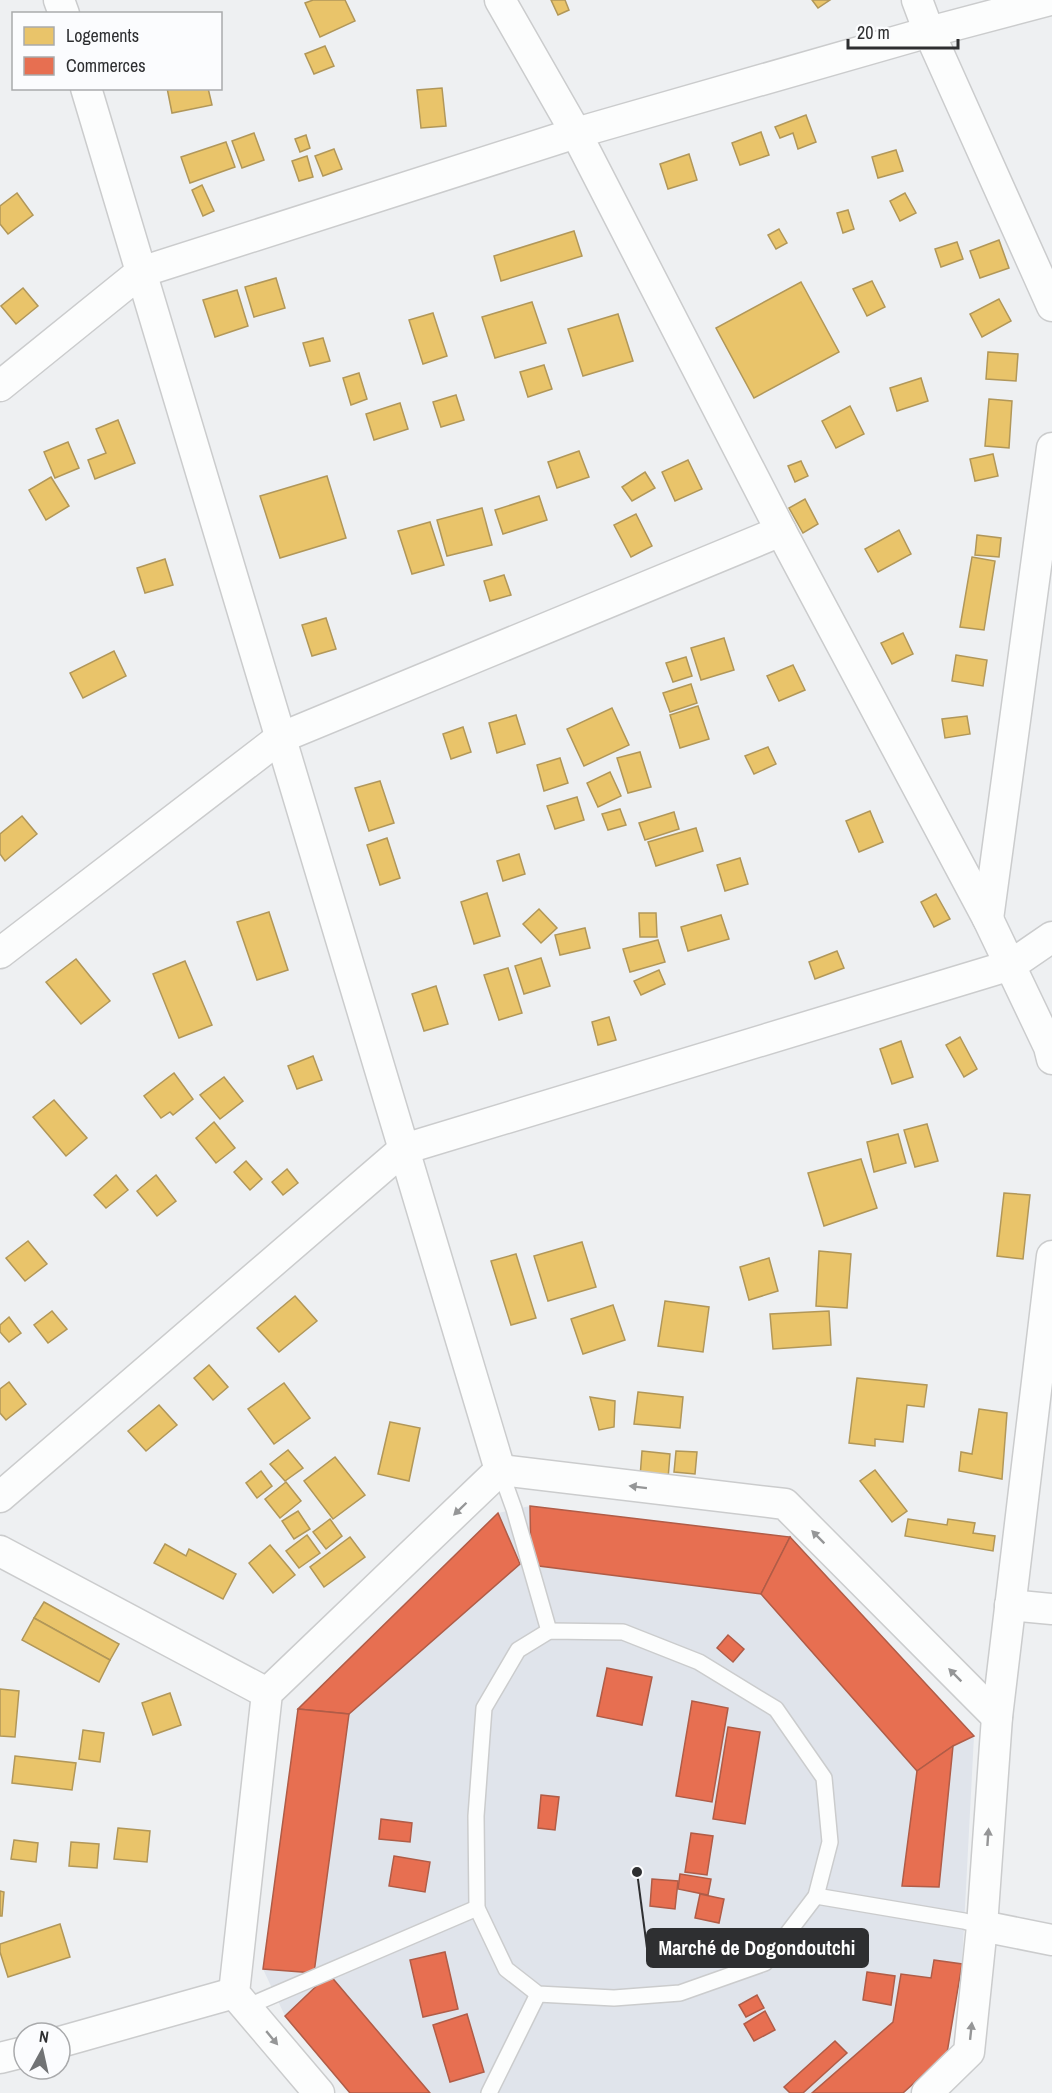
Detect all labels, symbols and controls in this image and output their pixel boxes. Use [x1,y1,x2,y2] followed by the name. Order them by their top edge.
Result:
[12,12,222,90] legend
[848,12,958,50] scale bar
[857,20,890,45] text: 20 m
[66,23,139,48] text: Logements
[66,53,146,78] text: Commerces
[628,1482,647,1491] one-way arrow
[452,1502,467,1516] one-way arrow
[812,1530,826,1544] one-way arrow
[949,1669,963,1683] one-way arrow
[983,1827,993,1846] one-way arrow
[647,1929,868,1967] callout: Marché de Dogondoutchi
[659,1934,855,1961] text: Marché de Dogondoutchi
[12,2021,72,2081] north arrow
[966,2022,976,2041] one-way arrow
[38,2025,50,2048] text: N
[265,2030,278,2045] one-way arrow

